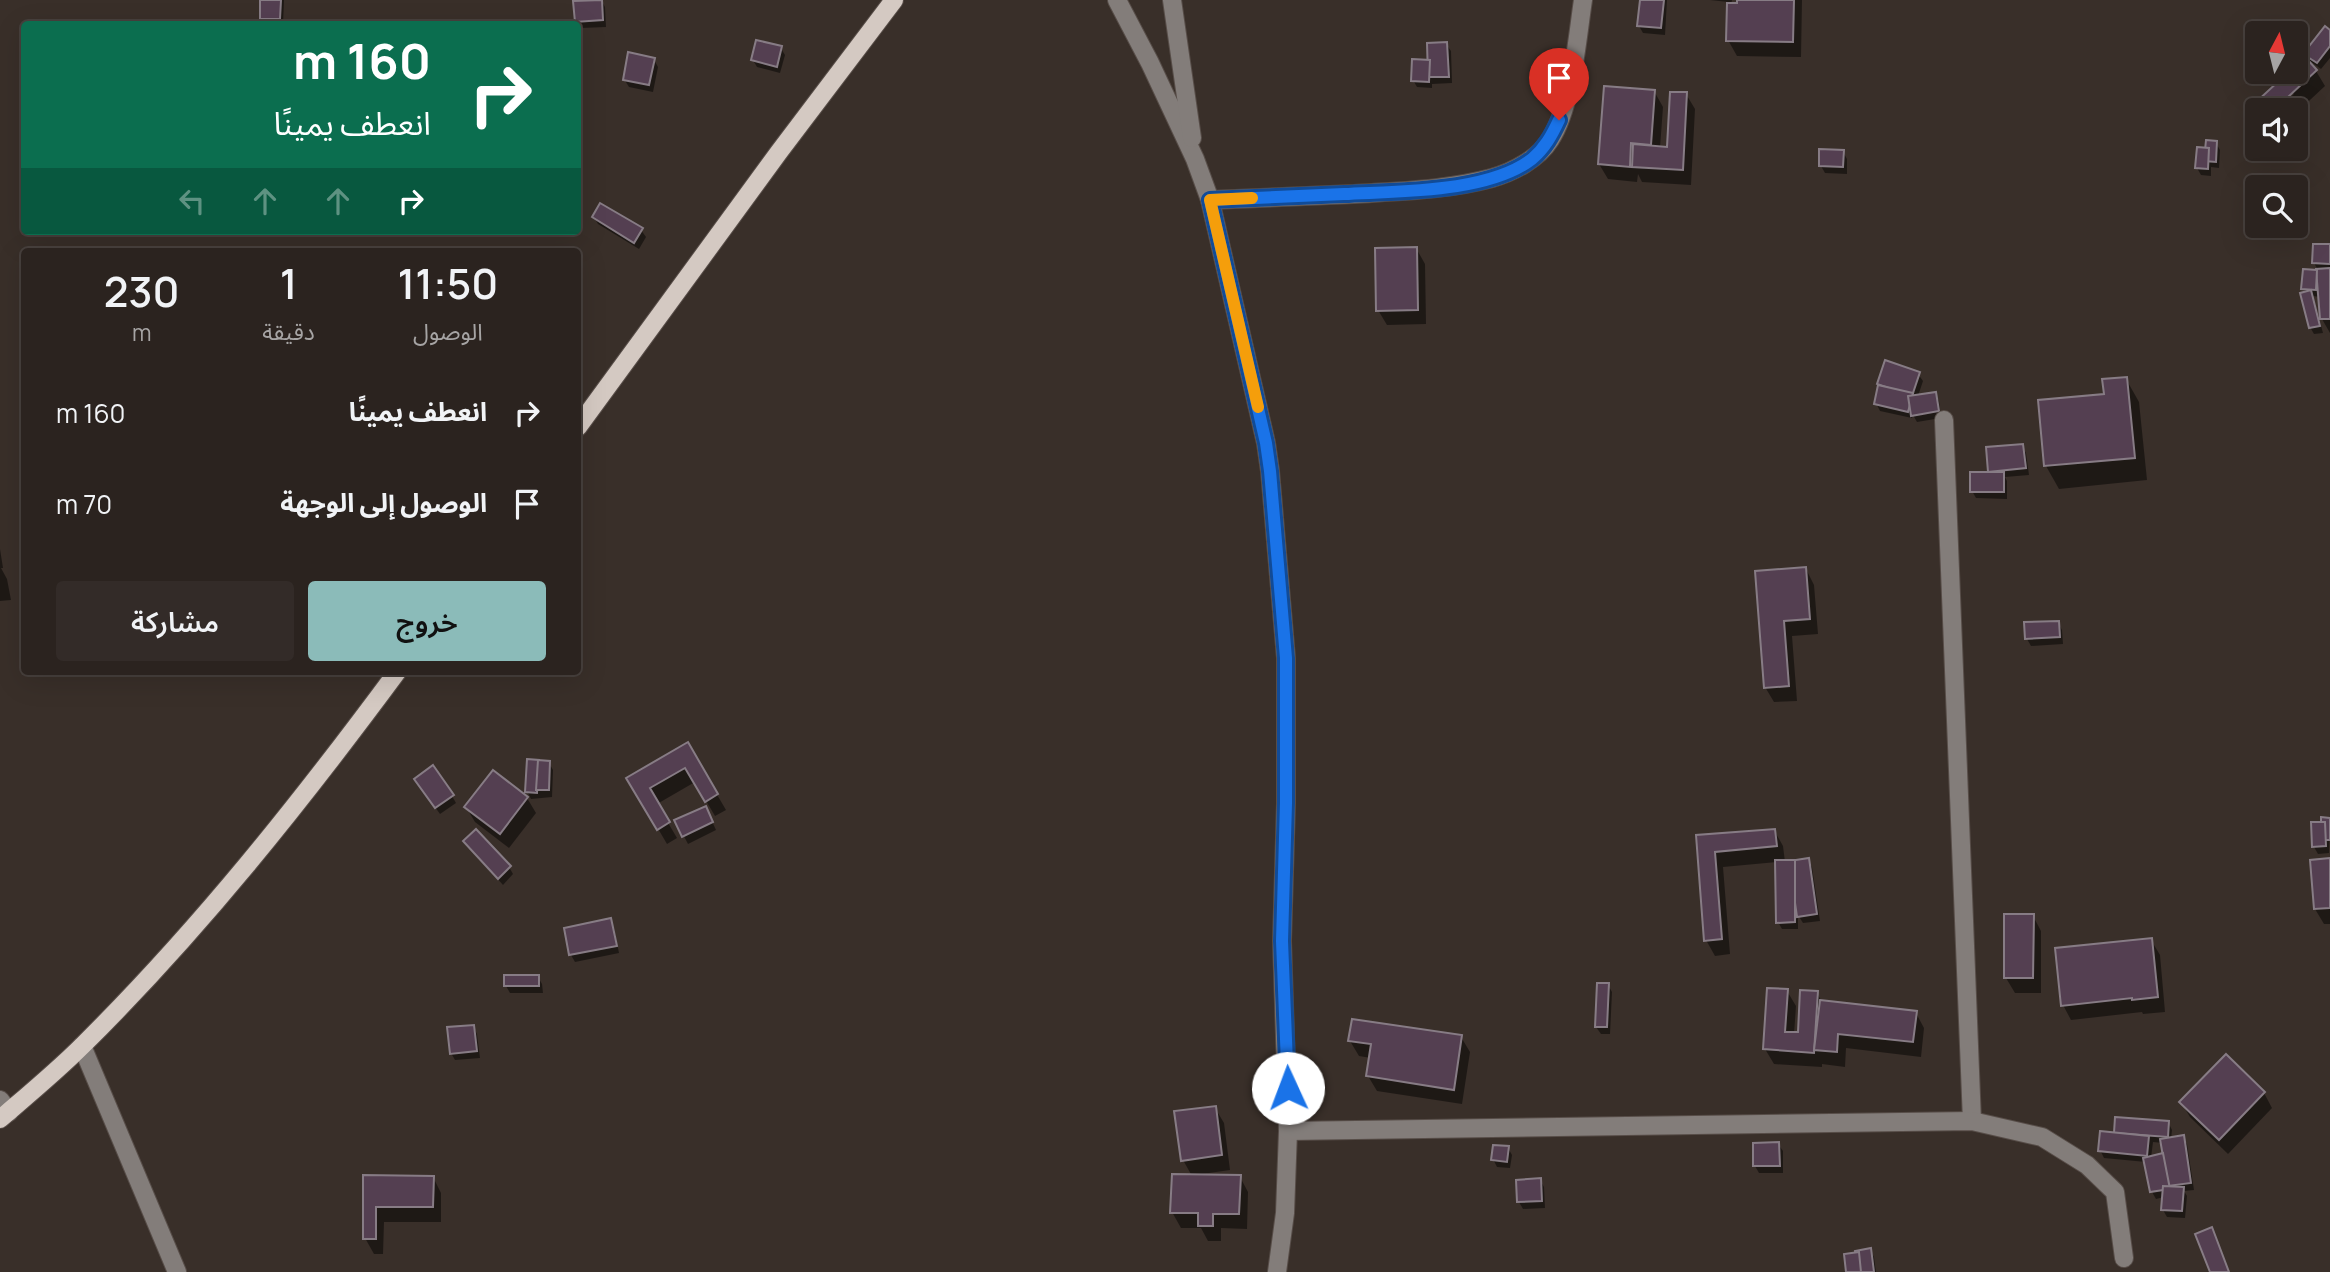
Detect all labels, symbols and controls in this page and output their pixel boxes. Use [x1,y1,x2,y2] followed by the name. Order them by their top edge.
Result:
[2245,21,2308,84] north arrow
[2245,21,2308,238] map controls
[293,27,431,94] text: 160 m
[1529,48,1589,120] pin
[455,49,546,140] icon: right
[1540,59,1578,97] icon: arrive
[2245,98,2308,161] button: sound
[274,101,431,145] text: انعطف يمينًا
[2245,175,2308,238] button: search
[173,182,211,220] icon: left
[246,182,284,220] icon: ahead
[319,182,357,220] icon: ahead
[392,182,430,220] icon: right
[280,254,297,312] text: 1
[398,254,498,312] text: 11:50
[104,262,180,320] text: 230
[262,315,315,347] text: دقيقة
[413,315,483,347] text: الوصول
[132,316,151,348] text: m
[349,393,487,429] text: انعطف يمينًا
[508,394,546,432] icon: right
[56,395,125,431] text: 160 m
[280,484,487,520] text: الوصول إلى الوجهة
[508,485,546,523] icon: arrive
[56,486,112,522] text: 70 m
[56,581,294,661] button: مشاركة
[308,581,546,661] button: خروج
[1251,1051,1325,1125] position arrow

